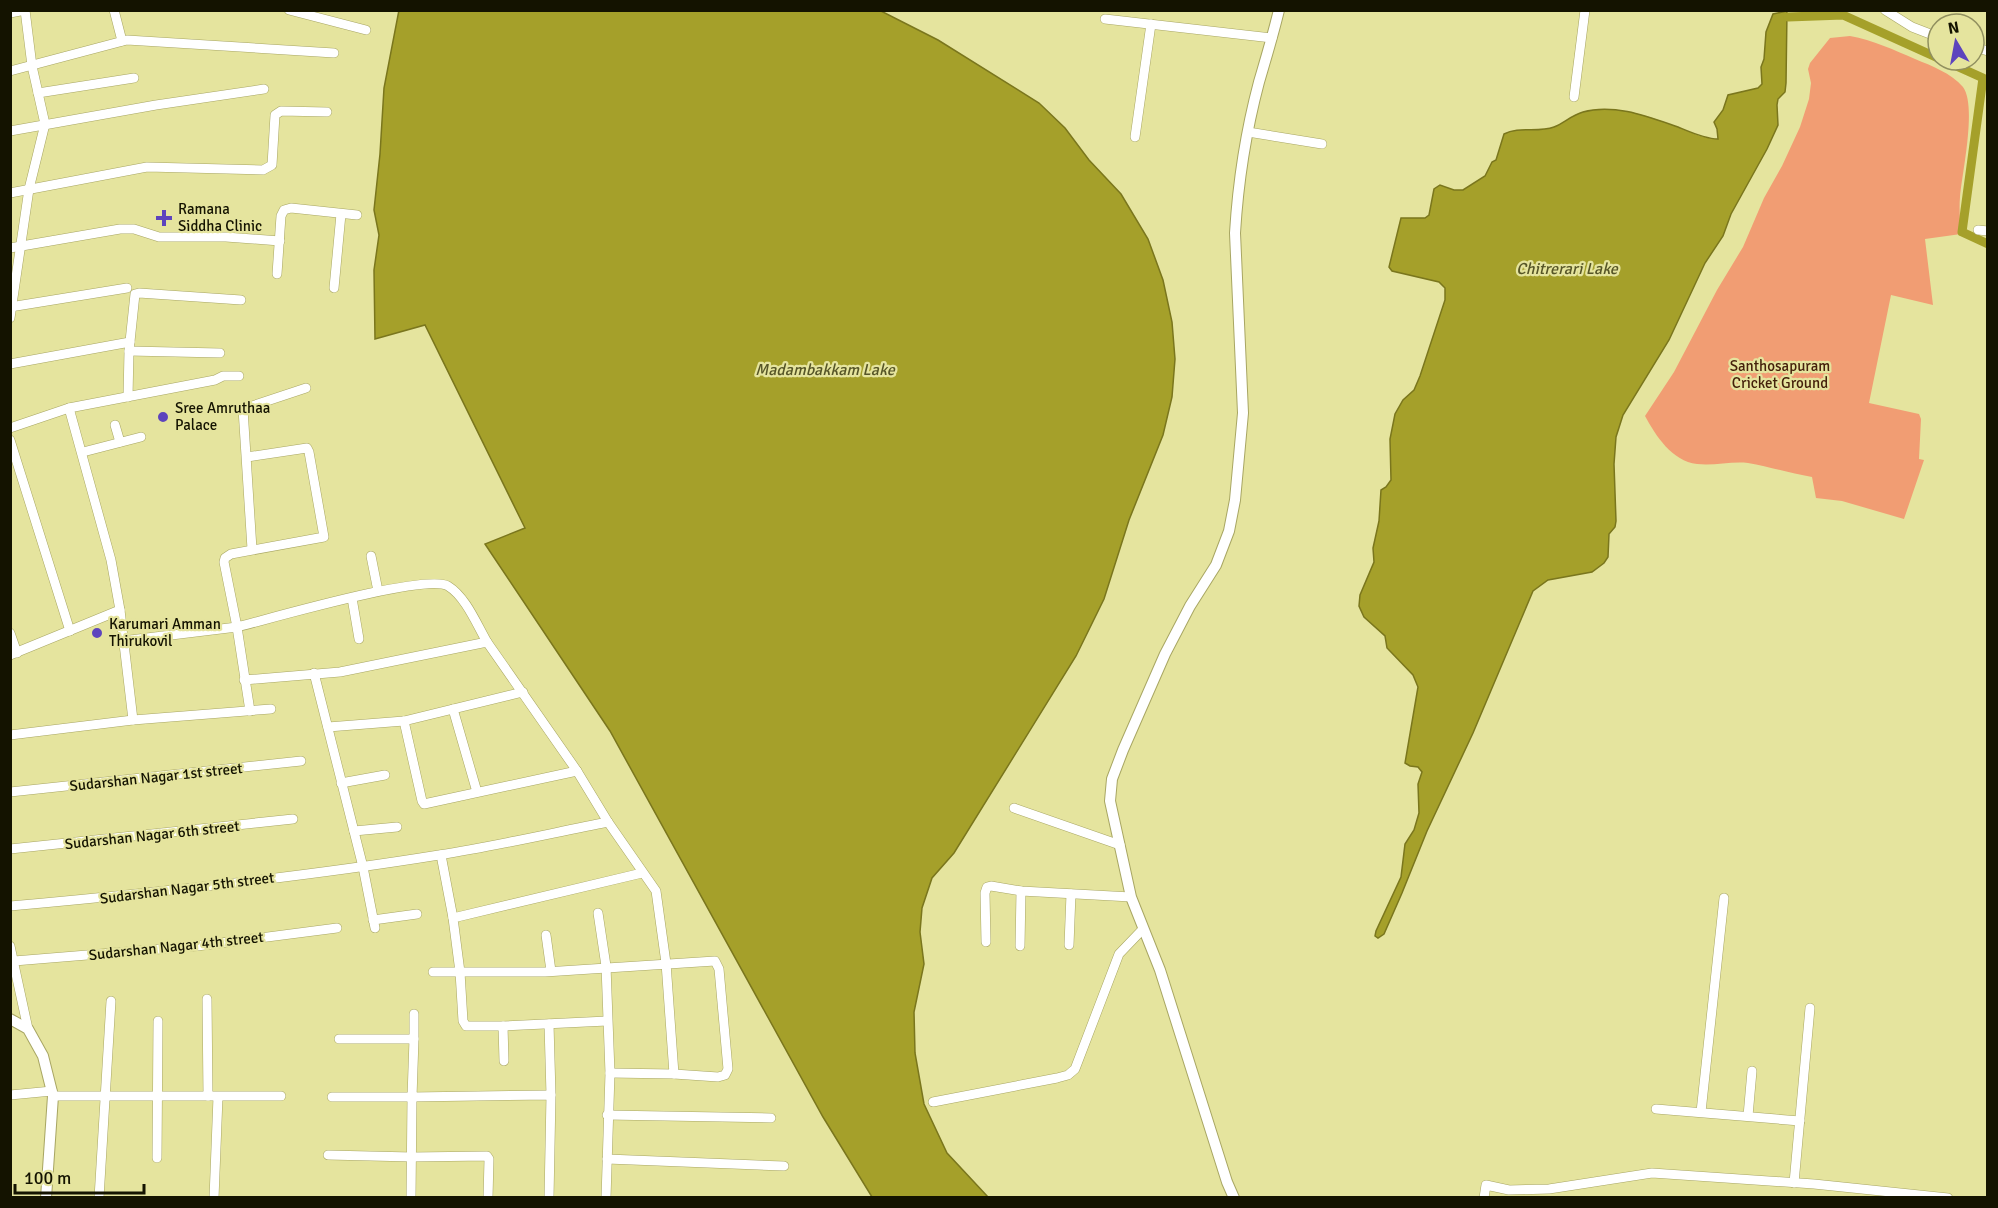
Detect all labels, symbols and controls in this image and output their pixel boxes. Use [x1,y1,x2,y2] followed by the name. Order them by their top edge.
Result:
[1926,12,1986,72] north arrow
[1946,17,1961,39] text: N
[178,200,262,235] place label: Ramana Siddha Clinic
[155,209,173,227] marker: Ramana Siddha Clinic
[1516,259,1619,279] water label: Chitrerari Lake
[1730,357,1830,392] park label: Santhosapuram Cricket Ground
[755,360,896,380] water label: Madambakkam Lake
[175,399,270,434] place label: Sree Amruthaa Palace
[156,410,170,424] marker: Sree Amruthaa Palace
[109,615,221,650] place label: Karumari Amman Thirukovil
[90,626,104,640] marker: Karumari Amman Thirukovil
[69,759,243,795] street label: Sudarshan Nagar 1st street
[64,817,240,853] street label: Sudarshan Nagar 6th street
[99,868,275,908] street label: Sudarshan Nagar 5th street
[88,928,264,964] street label: Sudarshan Nagar 4th street
[15,1157,144,1195] scale bar
[24,1167,71,1189] text: 100 m

